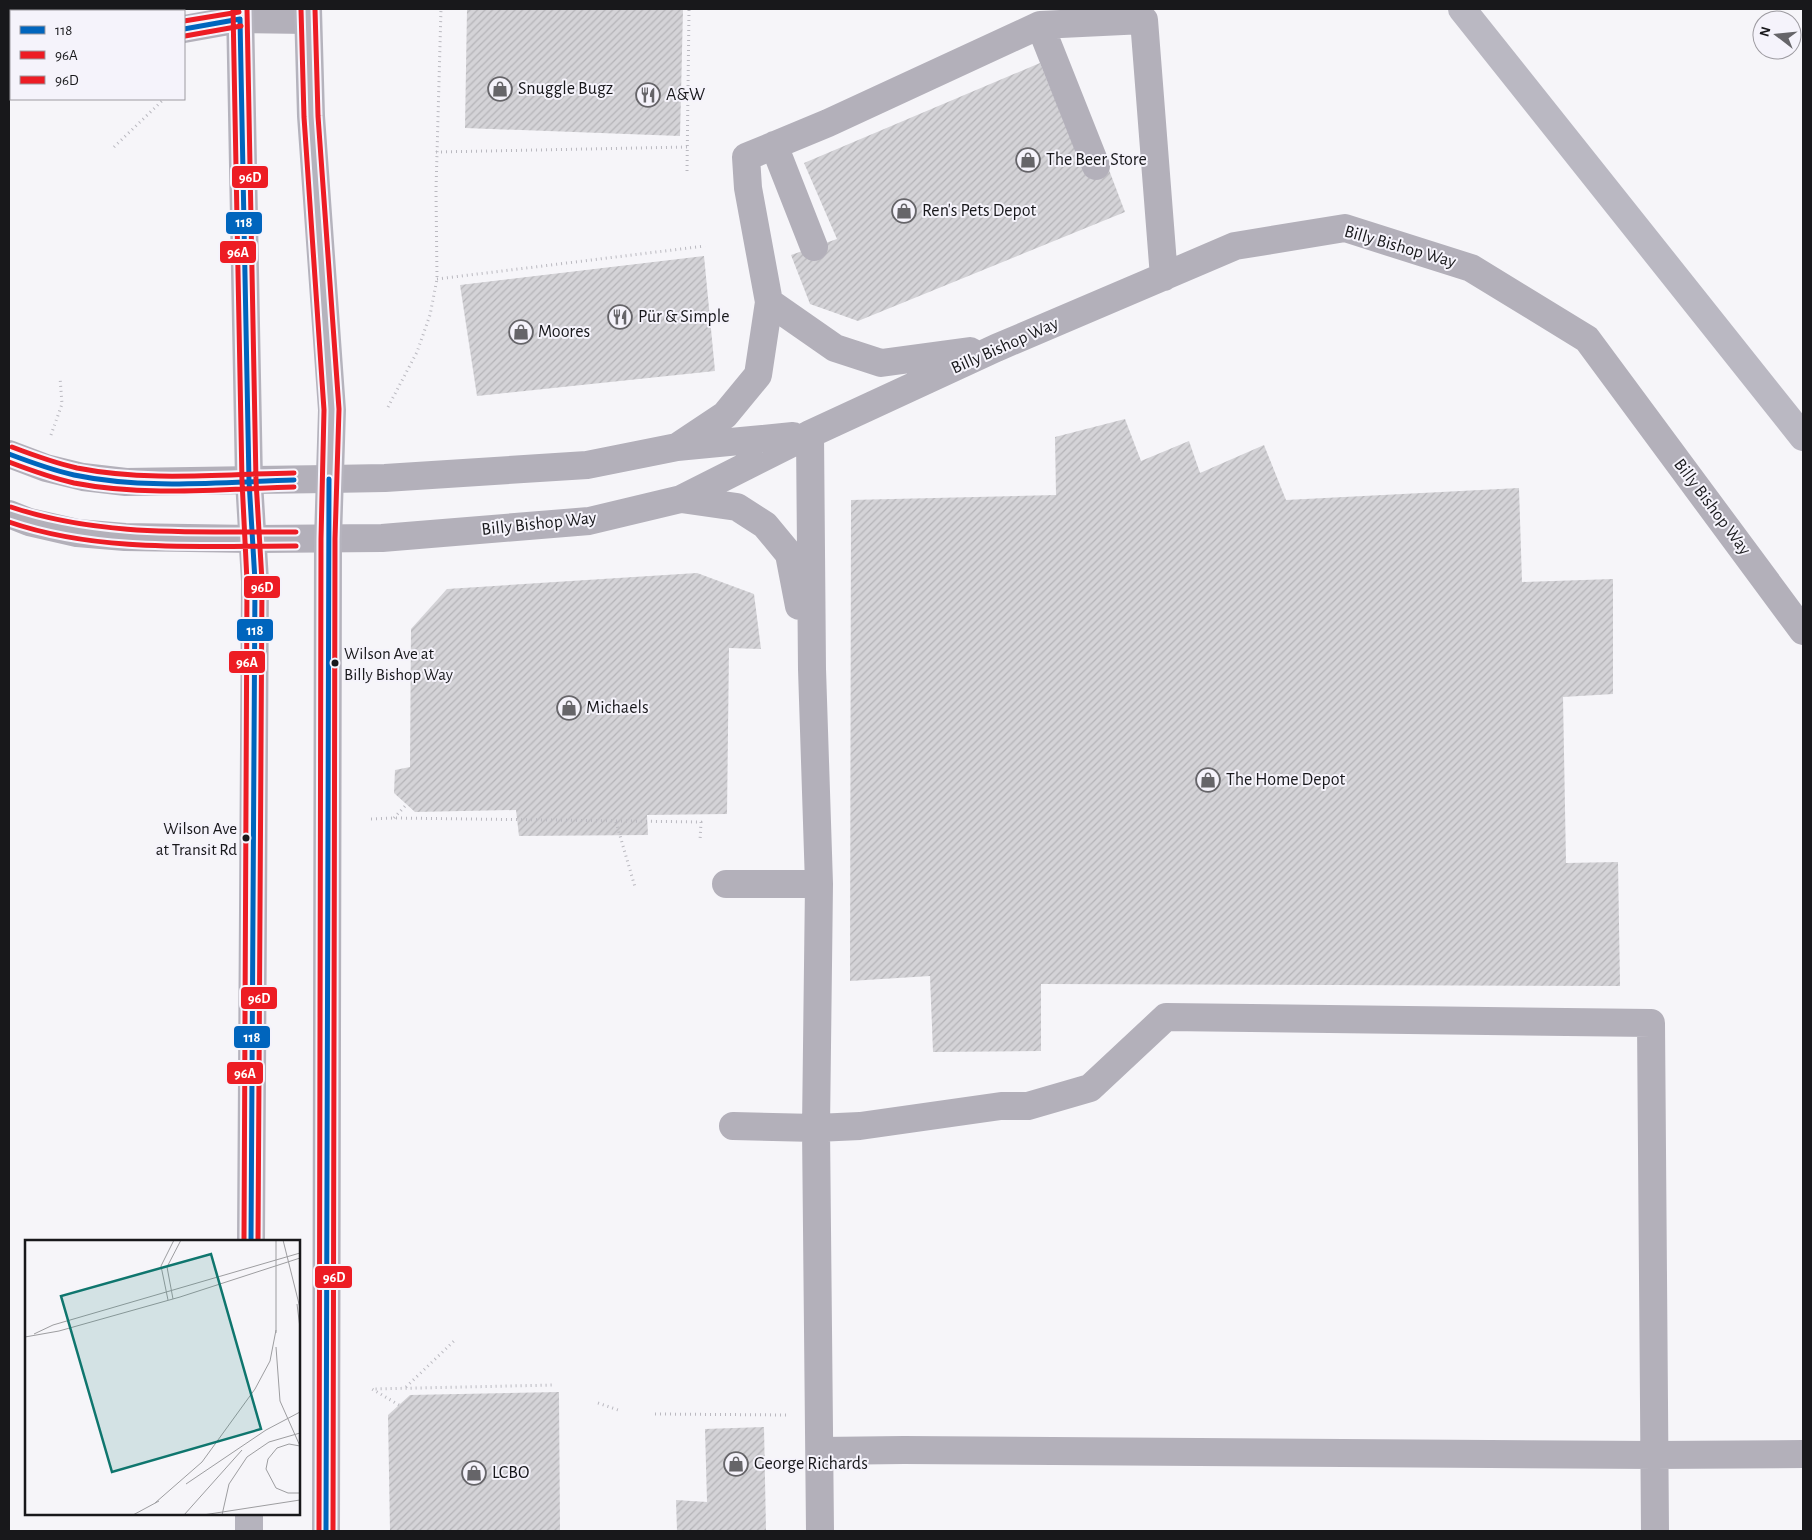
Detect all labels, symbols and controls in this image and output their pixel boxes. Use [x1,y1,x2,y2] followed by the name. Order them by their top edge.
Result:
[10,10,185,100] legend
[1752,10,1802,60] north arrow
[55,23,72,38] text: 118
[1757,25,1774,38] text: N
[55,48,78,63] text: 96A
[55,73,79,88] text: 96D
[487,76,513,102] shop icon: Snuggle Bugz
[518,80,613,98] place label: Snuggle Bugz
[635,82,661,108] restaurant icon: A&W
[666,86,705,104] place label: A&W
[1015,147,1041,173] shop icon: The Beer Store
[1046,151,1147,169] place label: The Beer Store
[231,165,269,189] line badge: 96D
[239,171,261,185] text: 96D
[891,198,917,224] shop icon: Ren's Pets Depot
[922,202,1037,220] place label: Ren's Pets Depot
[225,211,263,235] line badge: 118
[236,216,253,230] text: 118
[1342,222,1458,272] street label: Billy Bishop Way
[219,240,257,264] line badge: 96A
[227,246,250,260] text: 96A
[607,304,633,330] restaurant icon: Pür & Simple
[638,308,730,326] place label: Pür & Simple
[949,314,1062,378] street label: Billy Bishop Way
[508,319,534,345] shop icon: Moores
[538,323,590,341] place label: Moores
[1670,455,1754,559] street label: Billy Bishop Way
[481,509,598,539] street label: Billy Bishop Way
[243,575,281,599] line badge: 96D
[251,581,273,595] text: 96D
[236,618,274,642] line badge: 118
[247,624,264,638] text: 118
[344,645,454,684] place label: Wilson Ave at Billy Bishop Way
[228,650,266,674] line badge: 96A
[236,656,259,670] text: 96A
[330,658,340,668] marker: Wilson Ave at Billy Bishop Way
[556,695,582,721] shop icon: Michaels
[586,699,649,717] place label: Michaels
[1195,767,1221,793] shop icon: The Home Depot
[1226,771,1345,789] place label: The Home Depot
[156,820,237,858] place label: Wilson Ave at Transit Rd
[241,833,251,843] marker: Wilson Ave at Transit Rd
[240,986,278,1010] line badge: 96D
[248,992,270,1006] text: 96D
[233,1025,271,1049] line badge: 118
[244,1031,261,1045] text: 118
[226,1061,264,1085] line badge: 96A
[234,1067,257,1081] text: 96A
[25,1240,300,1515] inset map
[314,1265,353,1289] line badge: 96D
[323,1271,345,1285] text: 96D
[723,1451,749,1477] shop icon: George Richards
[754,1455,868,1473] place label: George Richards
[461,1460,487,1486] shop icon: LCBO
[492,1464,529,1482] place label: LCBO

